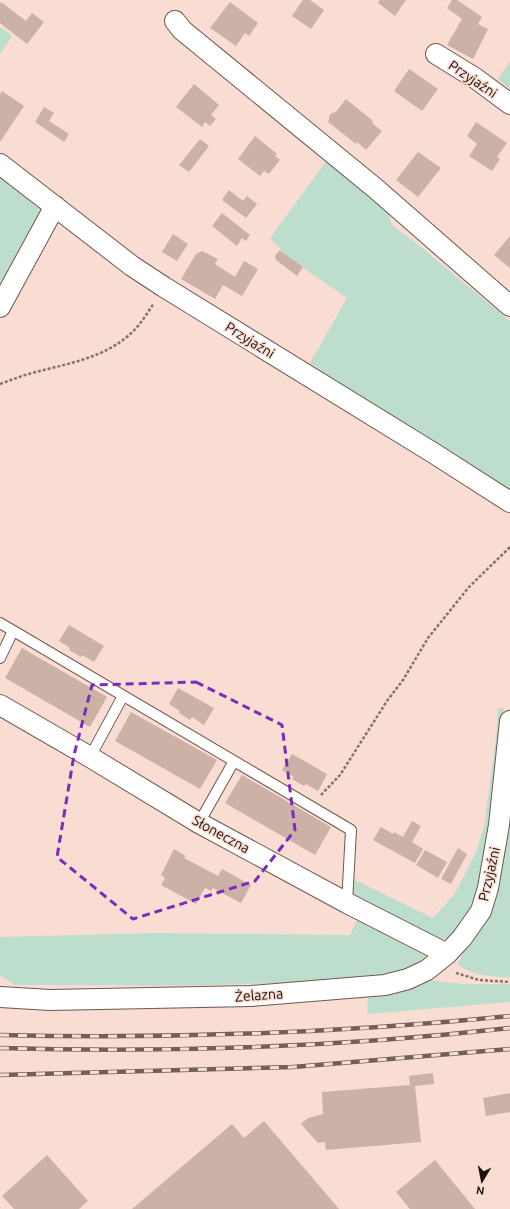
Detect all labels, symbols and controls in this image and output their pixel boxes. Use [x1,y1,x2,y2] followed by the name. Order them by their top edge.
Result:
[446,57,500,101] street label: Przyjaźni
[222,319,278,361] street label: Przyjaźni
[190,812,252,856] street label: Słoneczna
[475,845,503,903] street label: Przyjaźni
[234,985,284,1005] street label: Żelazna
[462,1161,502,1201] north arrow
[475,1184,485,1197] text: N

